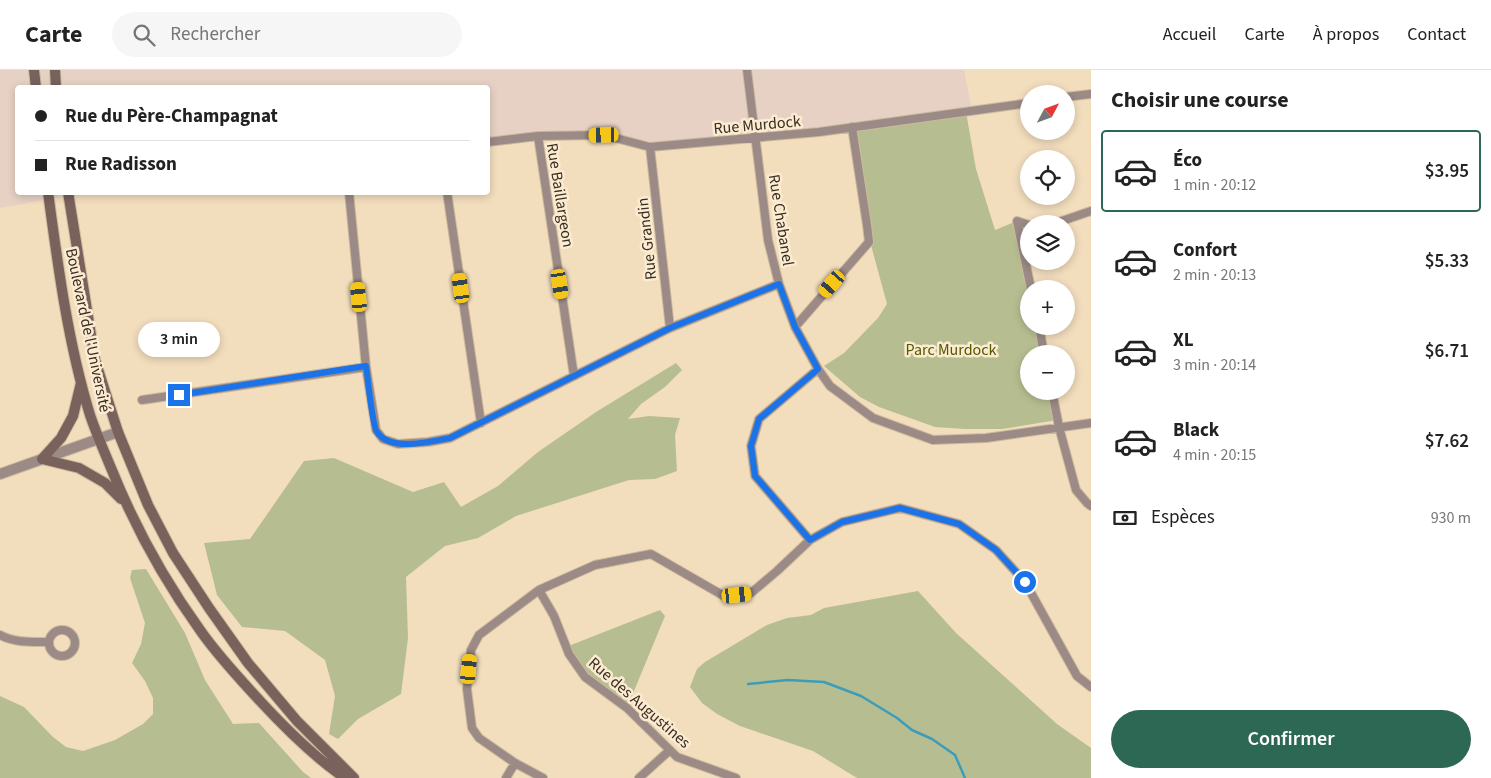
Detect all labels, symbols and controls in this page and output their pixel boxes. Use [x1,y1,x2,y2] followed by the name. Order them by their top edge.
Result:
[112,12,462,57] search box
[25,17,82,52] text: Carte
[130,21,158,49] icon: search
[170,21,260,48] text: Rechercher
[1163,22,1216,47] text: Accueil
[1244,22,1285,47] text: Carte
[1313,22,1379,47] text: À propos
[1407,22,1466,47] text: Contact
[1111,84,1289,116] text: Choisir une course
[1020,85,1075,140] north arrow
[1020,85,1075,400] map controls
[65,103,278,130] text: Rue du Père-Champagnat
[713,110,802,140] street label: Rue Murdock
[588,127,619,143] car
[541,141,579,249] street label: Rue Baillargeon
[1173,147,1202,174] text: Éco
[1113,149,1158,194] icon: car
[1020,150,1075,205] button: locate
[65,151,177,178] text: Rue Radisson
[1425,158,1469,185] text: $3.95
[763,173,799,267] street label: Rue Chabanel
[1173,174,1256,196] text: 1 min · 20:12
[632,197,662,281] street label: Rue Grandin
[1020,215,1075,270] button: layers
[1173,237,1237,264] text: Confort
[1113,239,1158,284] icon: car
[60,246,116,414] street label: Boulevard de l'Université
[1425,248,1469,275] text: $5.33
[1173,264,1256,286] text: 2 min · 20:13
[550,268,569,300] car
[816,268,847,300] car
[451,272,470,304] car
[1020,280,1075,335] button: +
[349,281,368,313] car
[138,322,220,358] callout: 3 min
[1173,327,1194,354] text: XL
[160,328,198,350] text: 3 min
[1113,329,1158,374] icon: car
[1425,338,1469,365] text: $6.71
[906,339,996,361] park label: Parc Murdock
[1020,345,1075,400] button: −
[1173,354,1256,376] text: 3 min · 20:14
[168,384,190,406] route end
[1173,417,1219,444] text: Black
[1113,419,1158,464] icon: car
[1425,428,1469,455] text: $7.62
[1173,444,1256,466] text: 4 min · 20:15
[1111,504,1139,532] icon: cash
[1151,504,1215,531] text: Espèces
[1431,507,1471,529] text: 930 m
[1014,571,1036,593] route start
[721,586,752,604] car
[584,652,695,754] street label: Rue des Augustines
[459,653,478,685] car
[1111,710,1471,768] button: Confirmer

